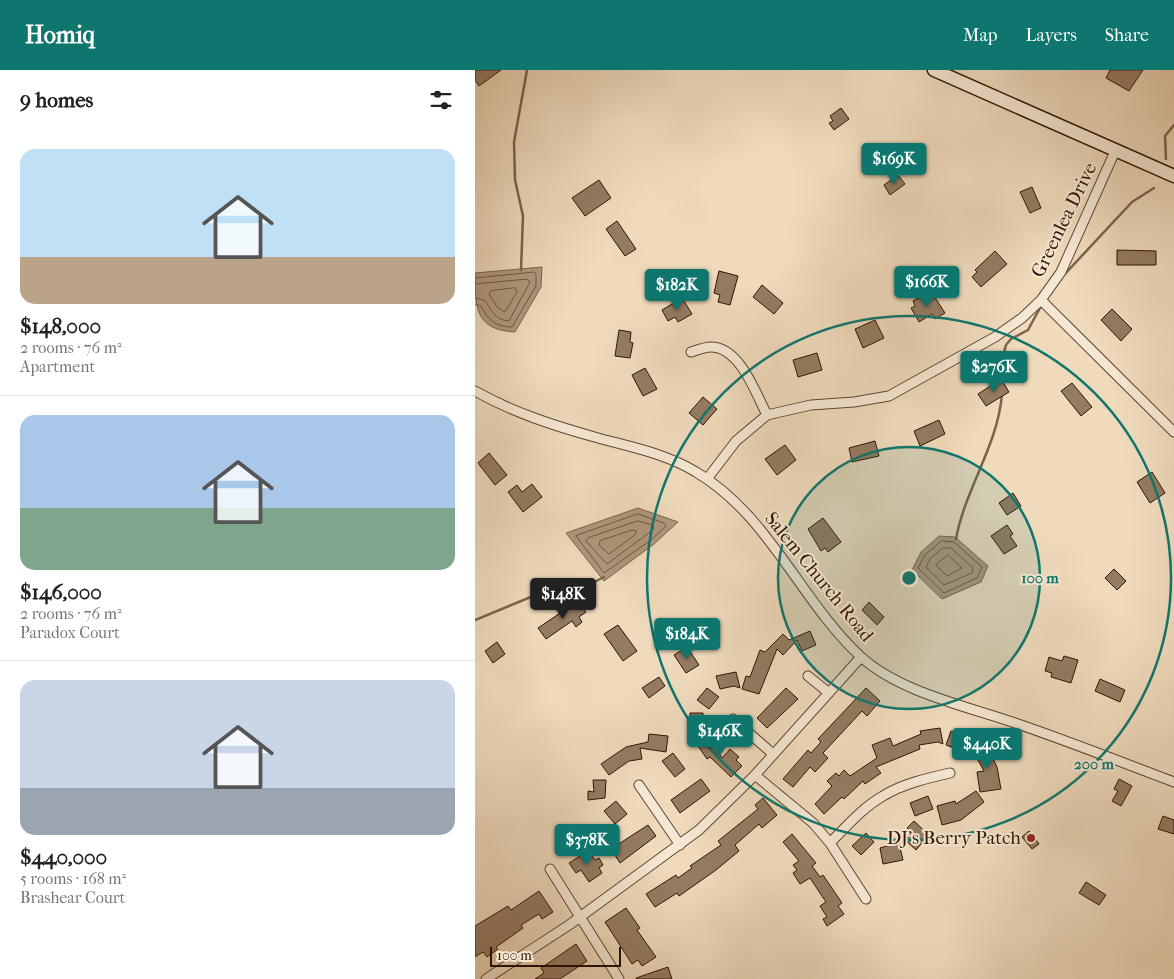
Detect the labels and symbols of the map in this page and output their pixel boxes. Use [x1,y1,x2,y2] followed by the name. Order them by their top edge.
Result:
[859,142,929,185] pin: $169K
[1027,159,1101,281] street label: Greenlea Drive
[892,266,962,308] pin: $166K
[642,268,712,311] pin: $182K
[959,350,1029,393] pin: $276K
[760,508,878,647] street label: Salem Church Road
[900,569,918,587] centre of rings
[1021,569,1059,587] text: 100 m
[528,578,598,620] pin: $148K
[652,618,722,660] pin: $184K
[685,714,755,757] pin: $146K
[952,728,1022,770] pin: $440K
[1074,755,1114,773] text: 200 m
[552,824,622,866] pin: $378K
[887,827,1021,849] place label: DJ's Berry Patch
[1025,832,1037,844] marker: DJ's Berry Patch
[490,944,621,967] scale bar

